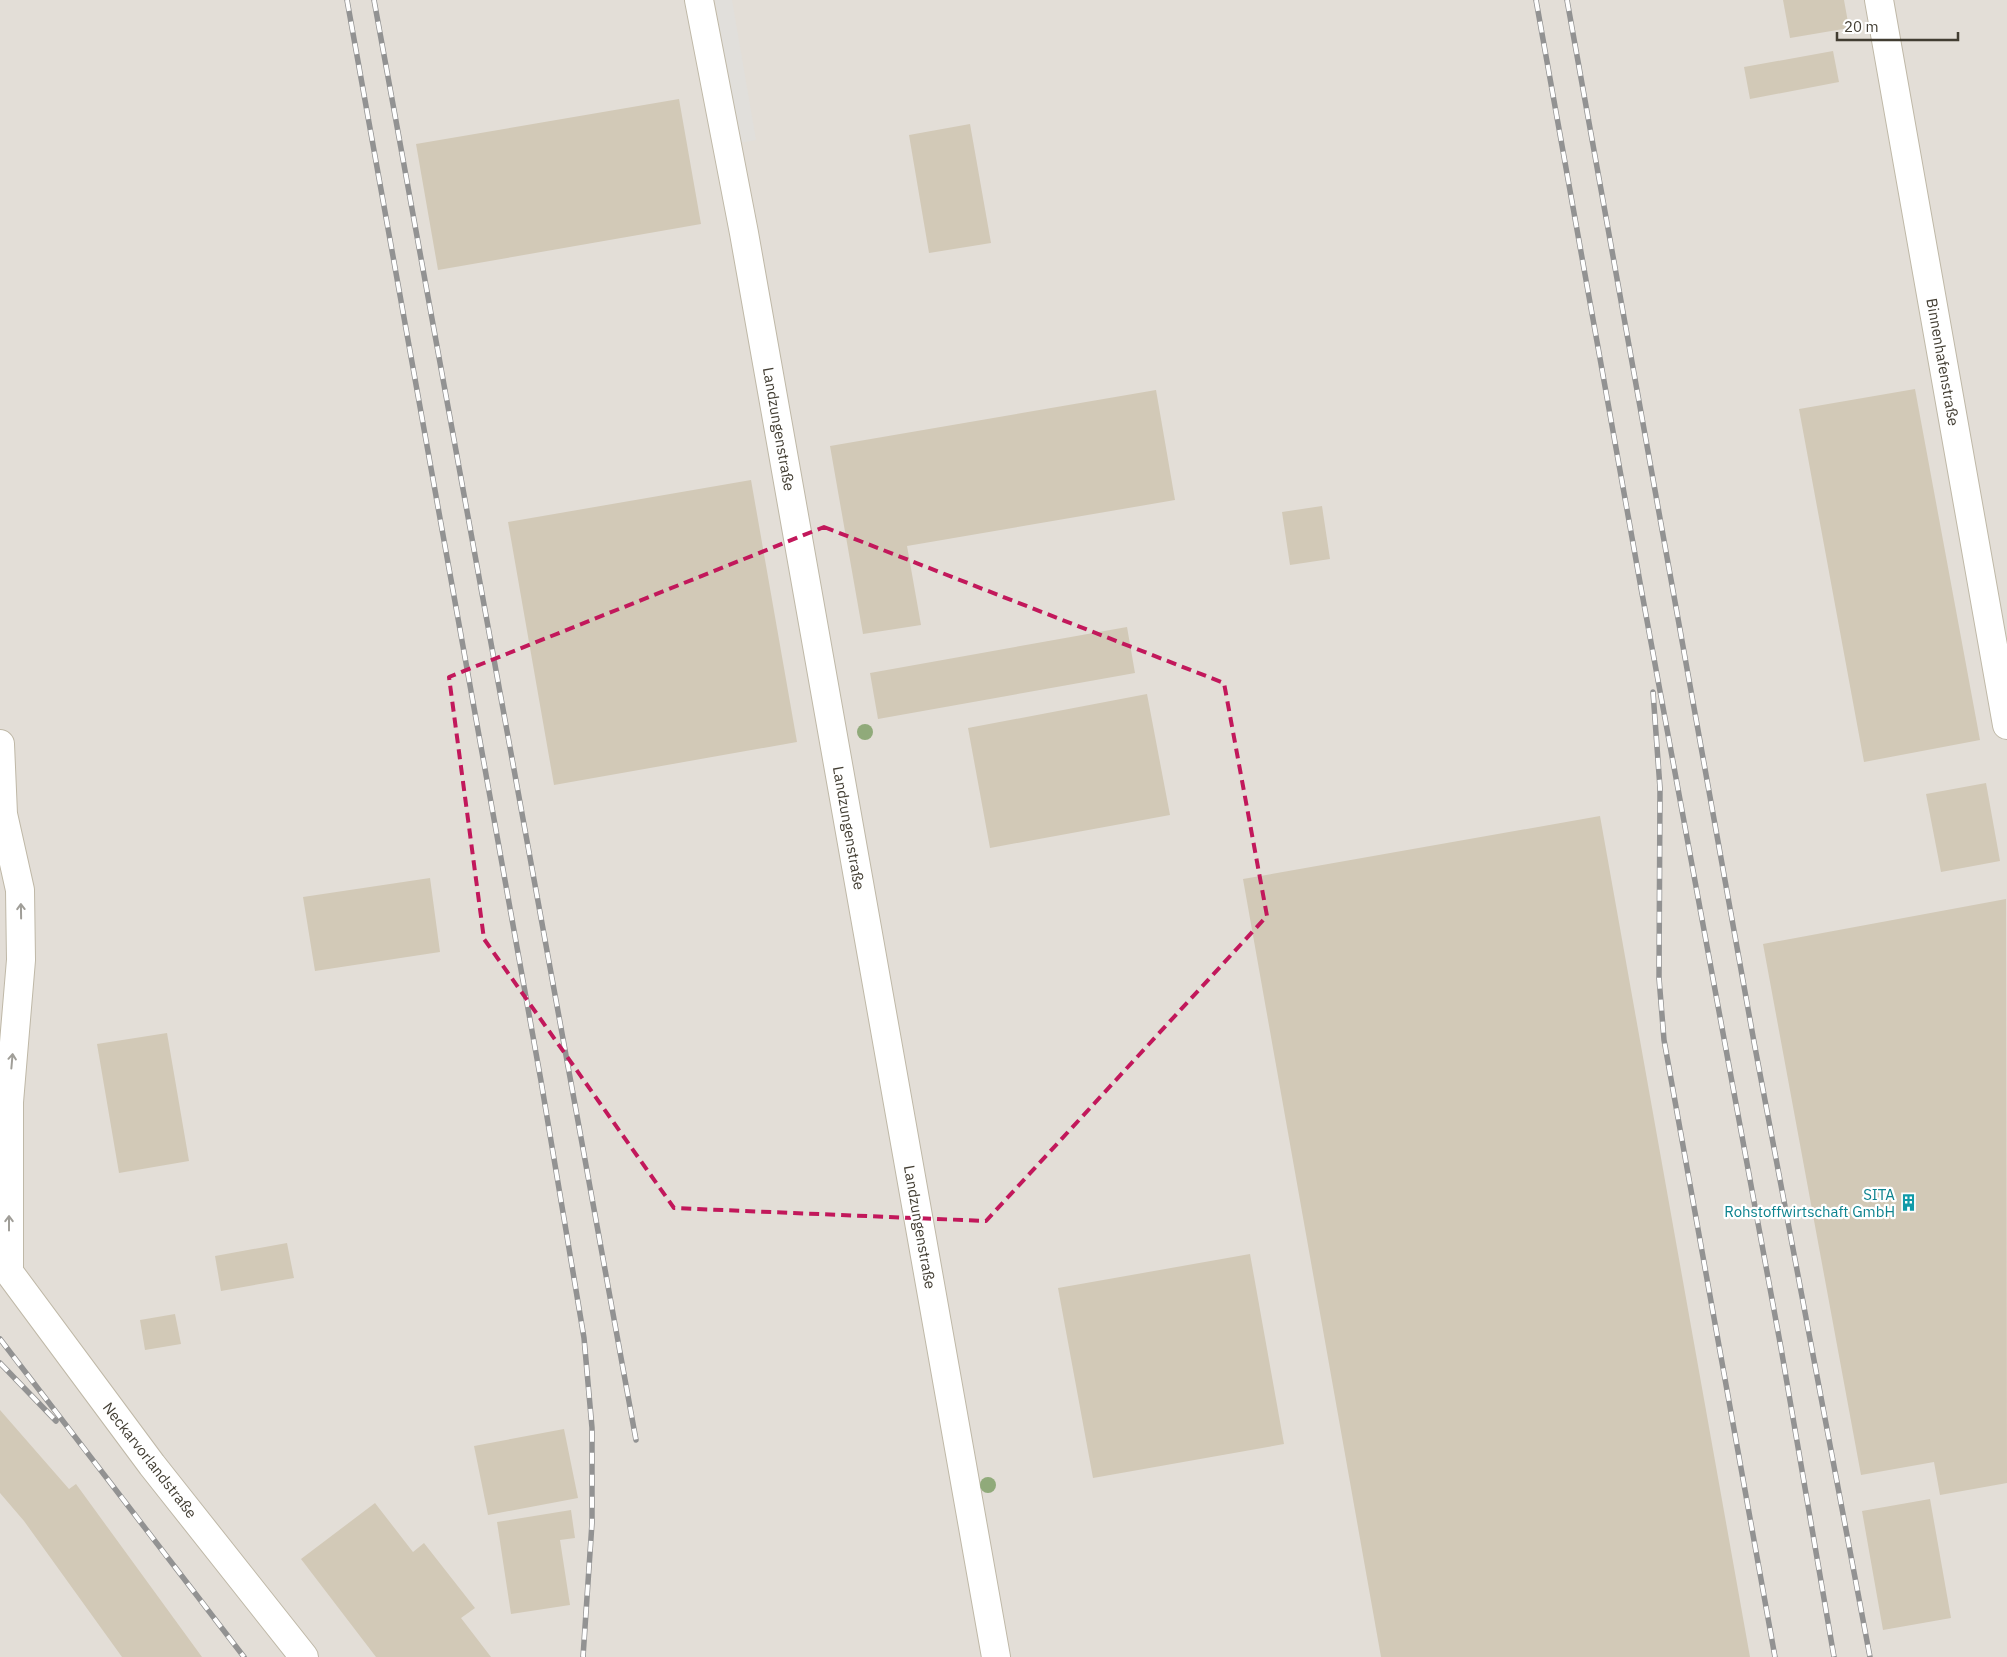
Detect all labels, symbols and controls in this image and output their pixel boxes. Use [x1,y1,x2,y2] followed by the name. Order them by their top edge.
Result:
[1837,10,1958,42] scale bar
[1844,17,1879,36] text: 20 m
[1922,297,1964,427] street label: Binnenhafenstraße
[759,366,799,492] street label: Landzungenstraße
[829,765,869,891] street label: Landzungenstraße
[16,904,26,920] one-way arrow
[8,1053,17,1069] one-way arrow
[900,1164,940,1290] street label: Landzungenstraße
[1724,1185,1895,1221] place label: SITA Rohstoffwirtschaft GmbH
[1899,1193,1919,1213] building icon: SITA Rohstoffwirtschaft GmbH
[4,1216,14,1232] one-way arrow
[99,1398,201,1522] street label: Neckarvorlandstraße

